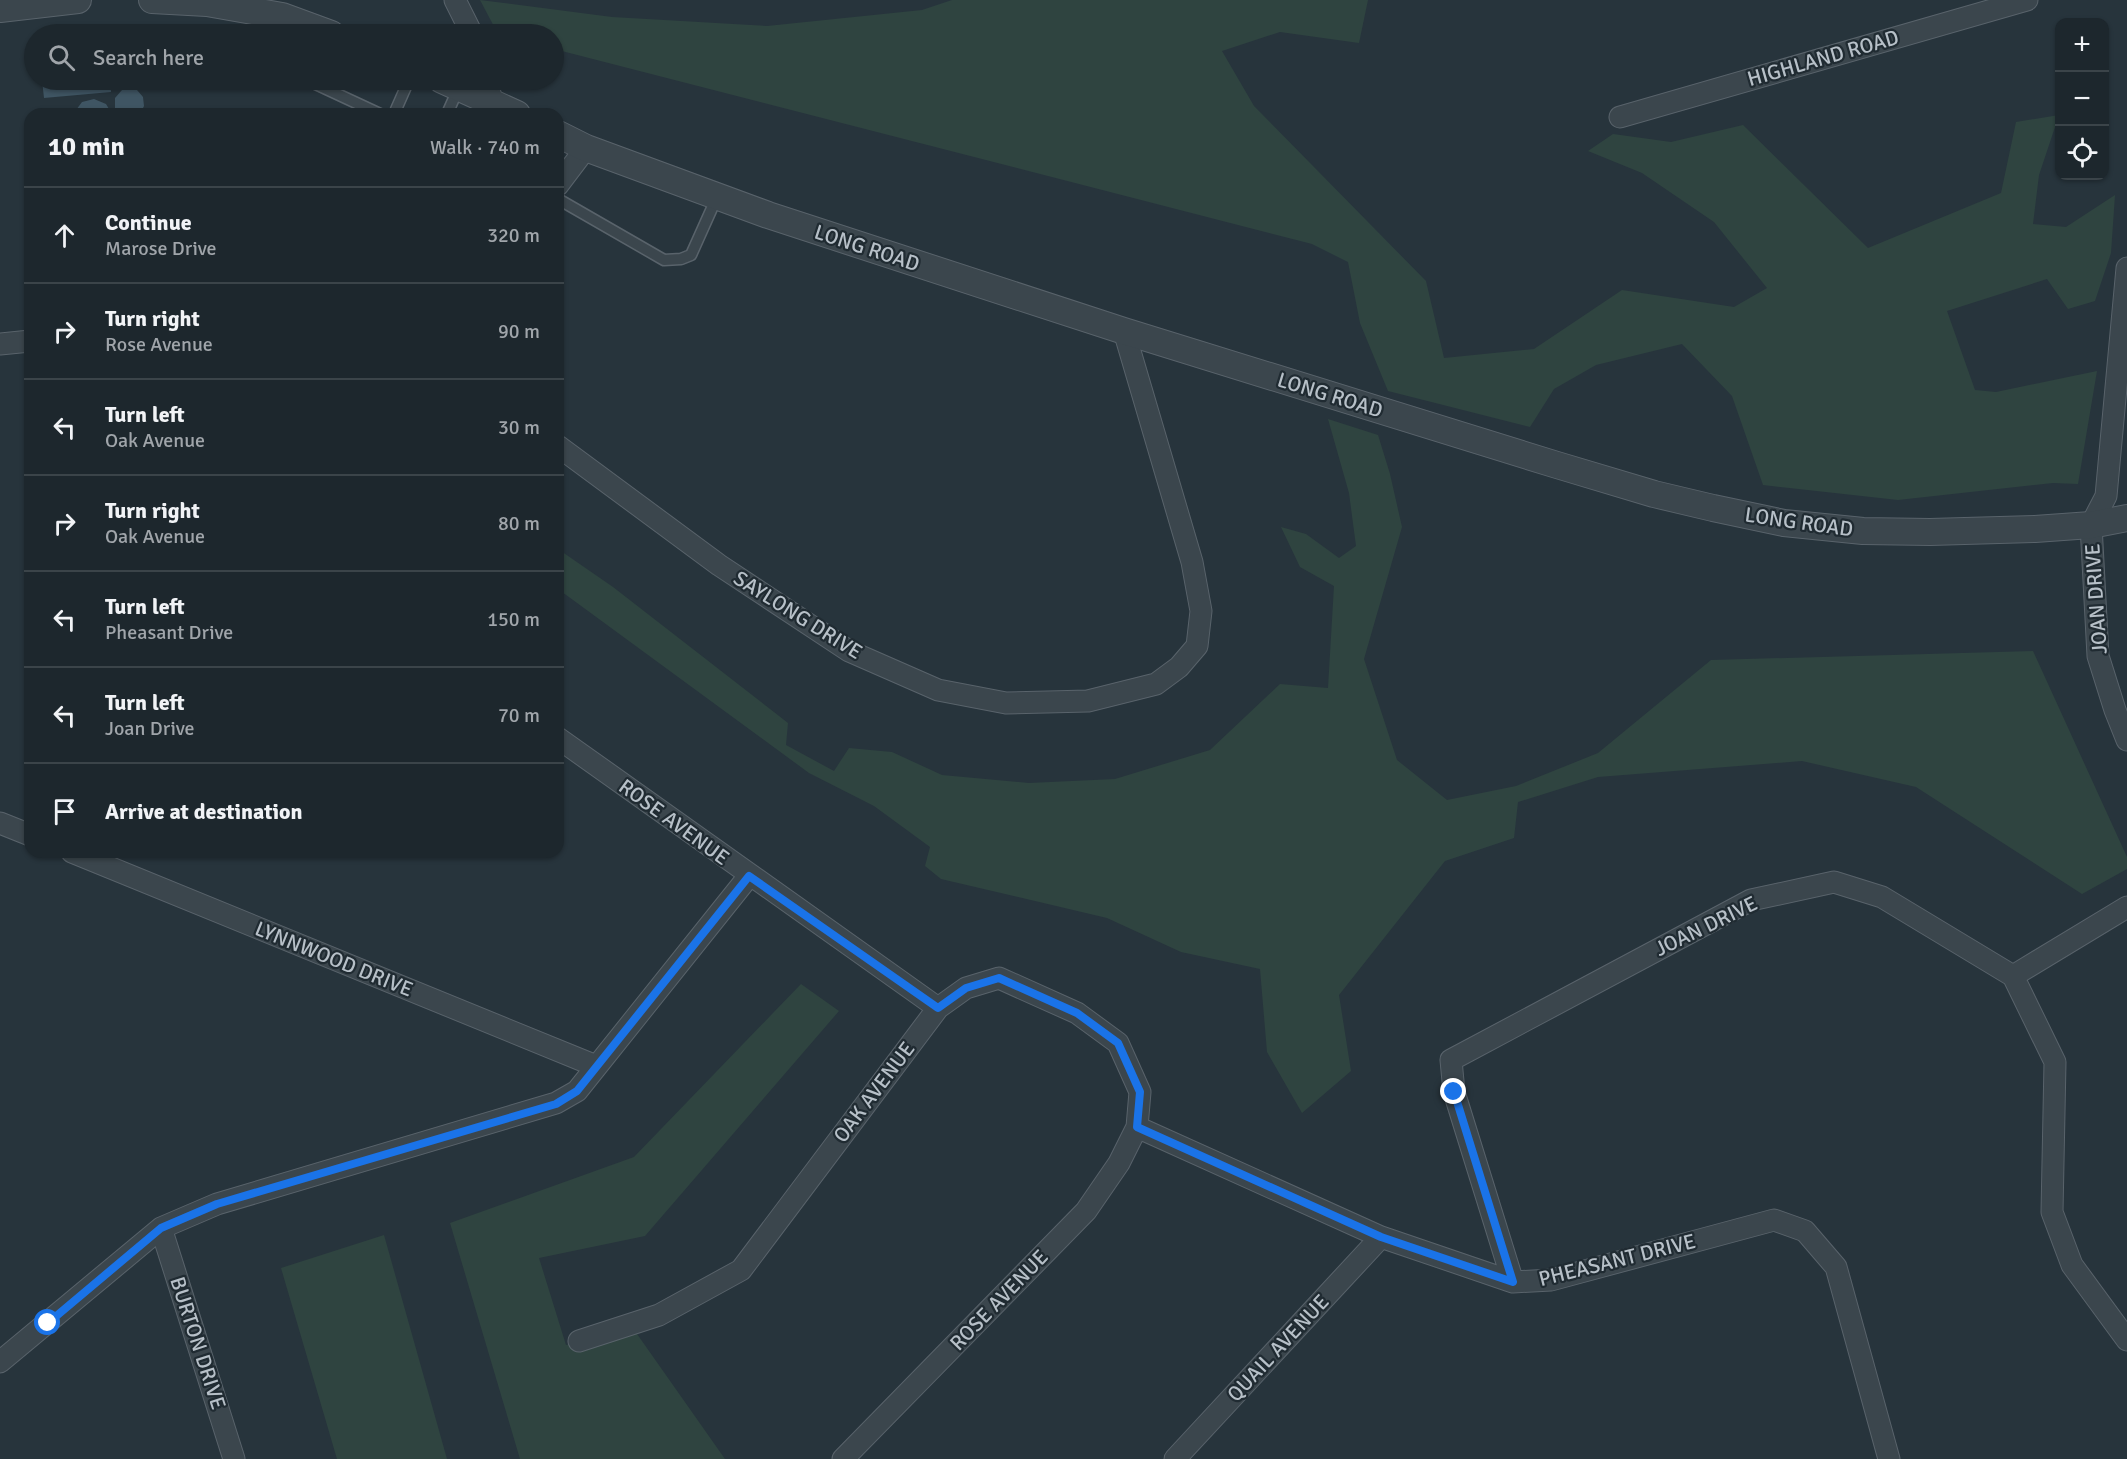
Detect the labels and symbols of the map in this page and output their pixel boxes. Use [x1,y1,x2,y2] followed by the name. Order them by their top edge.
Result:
[1744,24,1902,92] street label: HIGHLAND ROAD
[811,219,923,277] street label: LONG ROAD
[1274,367,1386,423] street label: LONG ROAD
[1743,502,1855,542] street label: LONG ROAD
[2079,543,2113,655] street label: JOAN DRIVE
[729,565,867,665] street label: SAYLONG DRIVE
[614,773,734,871] street label: ROSE AVENUE
[1650,890,1762,962] street label: JOAN DRIVE
[251,916,417,1002] street label: LYNNWOOD DRIVE
[828,1036,920,1148] street label: OAK AVENUE
[1440,1078,1466,1104] route end
[1536,1228,1698,1292] street label: PHEASANT DRIVE
[944,1244,1054,1356] street label: ROSE AVENUE
[164,1273,232,1413] street label: BURTON DRIVE
[1222,1289,1334,1407] street label: QUAIL AVENUE
[34,1309,60,1335] route start

